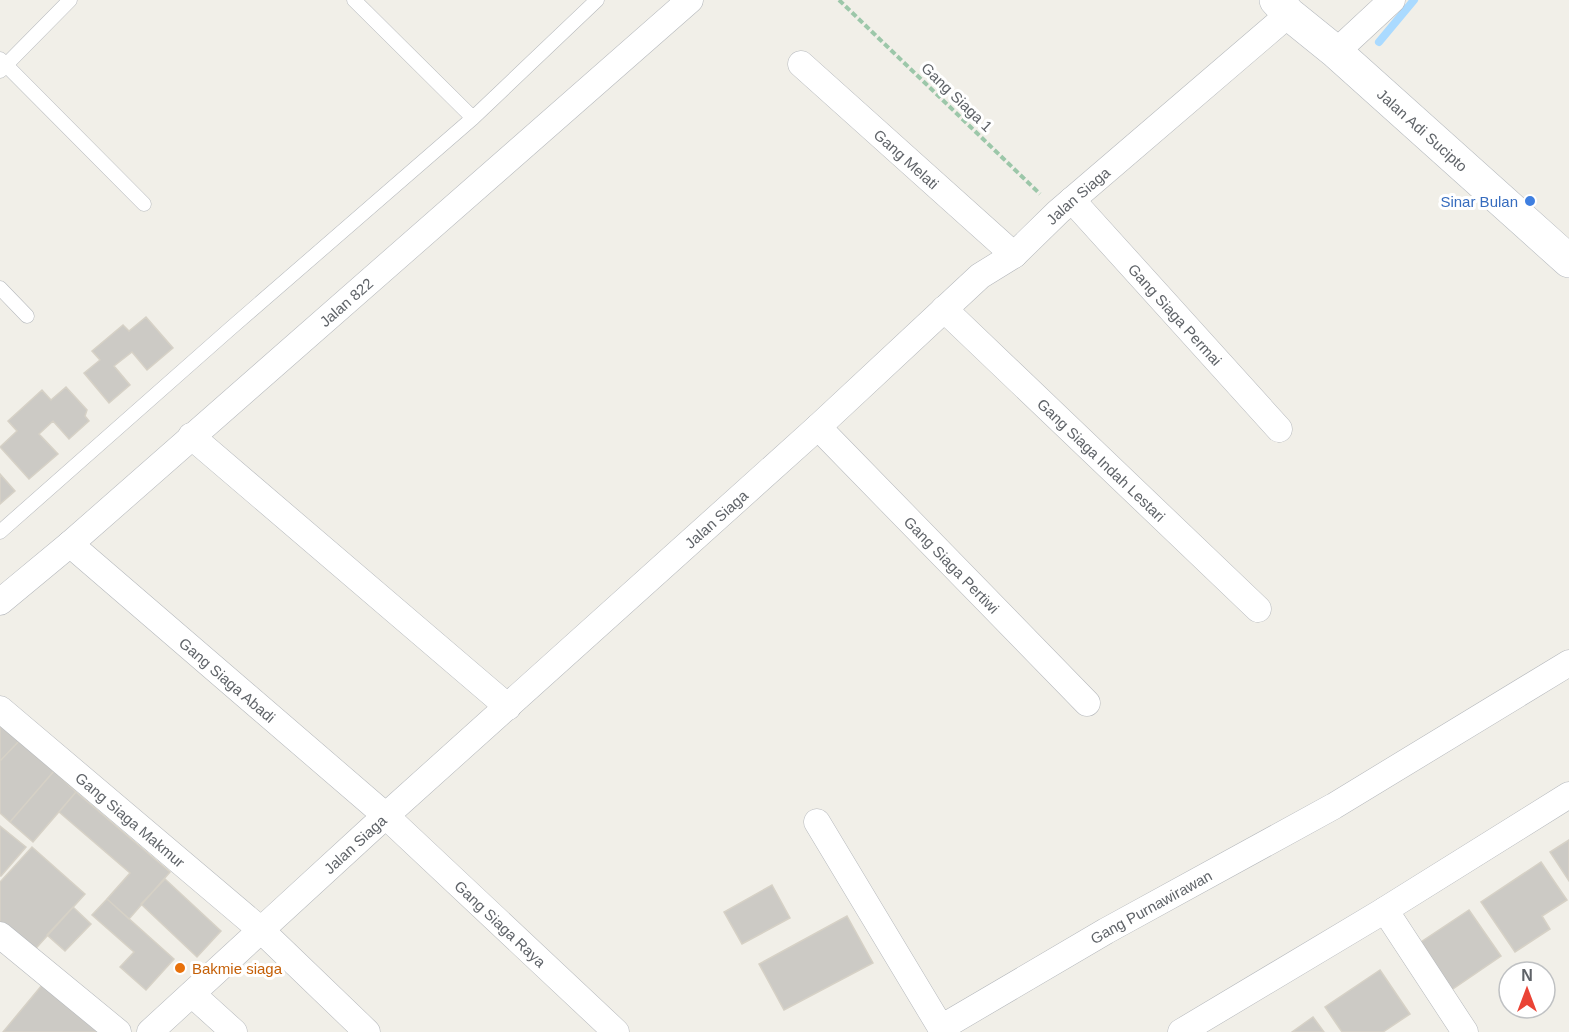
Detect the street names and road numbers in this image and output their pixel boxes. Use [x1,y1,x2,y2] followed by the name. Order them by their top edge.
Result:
[918,59,996,135] street label: Gang Siaga 1
[1374,85,1471,175] street label: Jalan Adi Sucipto
[871,125,943,192] street label: Gang Melati
[1042,163,1113,227] street label: Jalan Siaga
[1125,260,1225,369] street label: Gang Siaga Permai
[316,274,376,330] street label: Jalan 822
[1034,395,1169,525] street label: Gang Siaga Indah Lestari
[681,486,751,551] street label: Jalan Siaga
[901,513,1003,616] street label: Gang Siaga Pertiwi
[176,634,279,726] street label: Gang Siaga Abadi
[72,769,189,870] street label: Gang Siaga Makmur
[320,811,390,877] street label: Jalan Siaga
[1087,866,1215,947] street label: Gang Purnawirawan
[451,877,550,971] street label: Gang Siaga Raya

